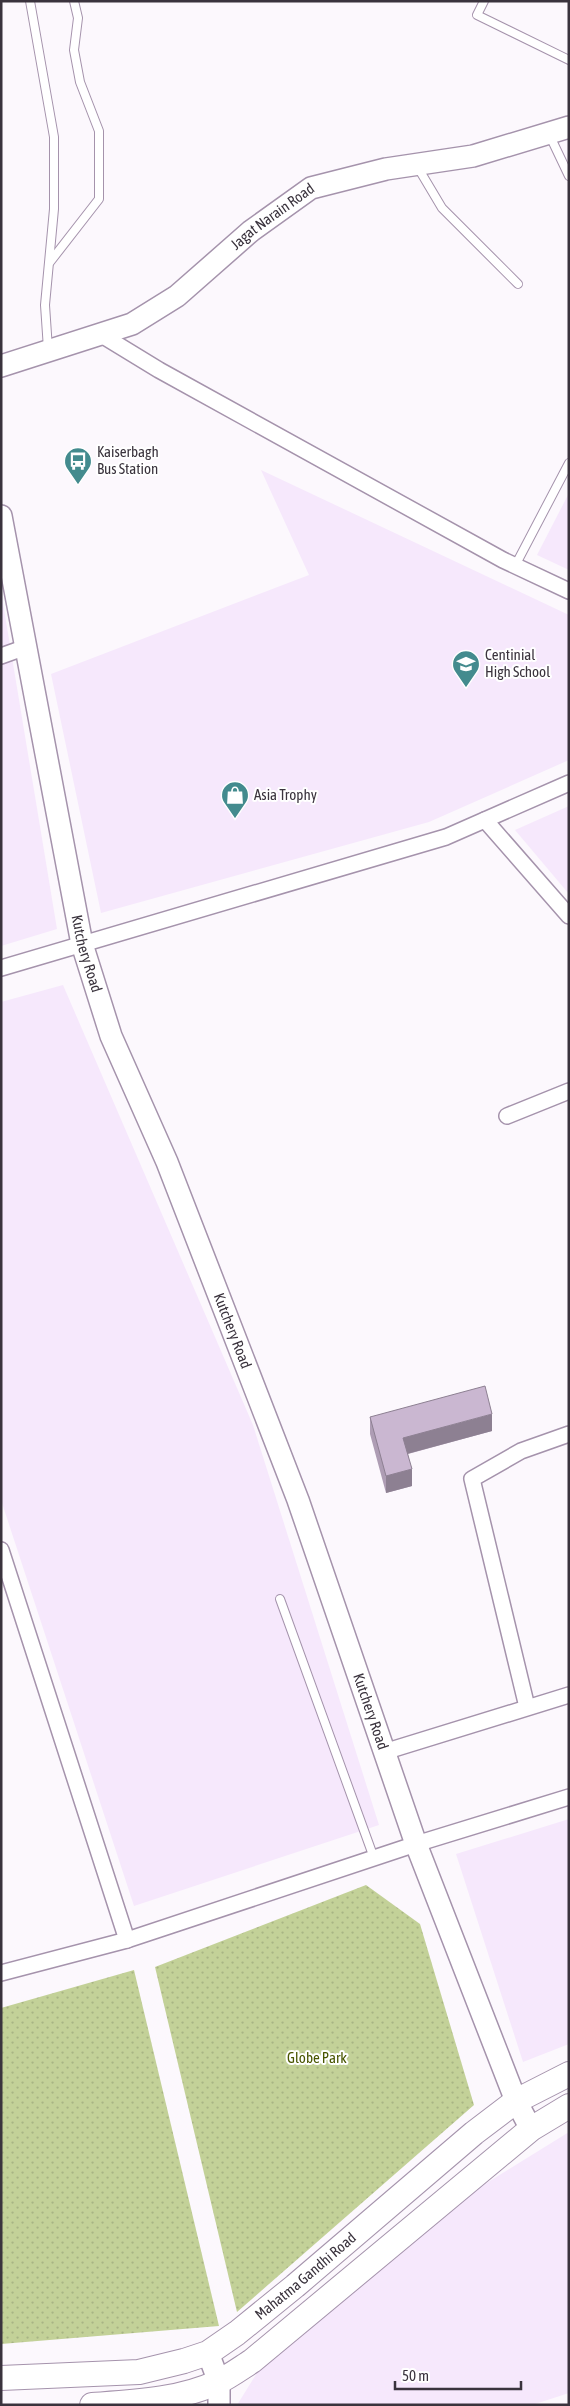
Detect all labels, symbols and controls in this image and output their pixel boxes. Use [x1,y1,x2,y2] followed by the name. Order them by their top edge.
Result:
[227,180,317,253] street label: Jagat Narain Road
[97,443,159,477] place label: Kaiserbagh Bus Station
[63,446,93,485] bus stop icon: Kaiserbagh Bus Station
[485,646,550,680] place label: Centinial High School
[451,649,481,688] school or university icon: Centinial High School
[220,780,250,819] shop icon: Asia Trophy
[254,786,317,803] place label: Asia Trophy
[69,913,106,994] street label: Kutchery Road
[211,1290,255,1371] street label: Kutchery Road
[350,1671,392,1752] street label: Kutchery Road
[287,2049,347,2066] park label: Globe Park
[251,2229,359,2323] street label: Mahatma Gandhi Road
[395,2358,521,2390] scale bar
[402,2367,429,2384] text: 50 m

